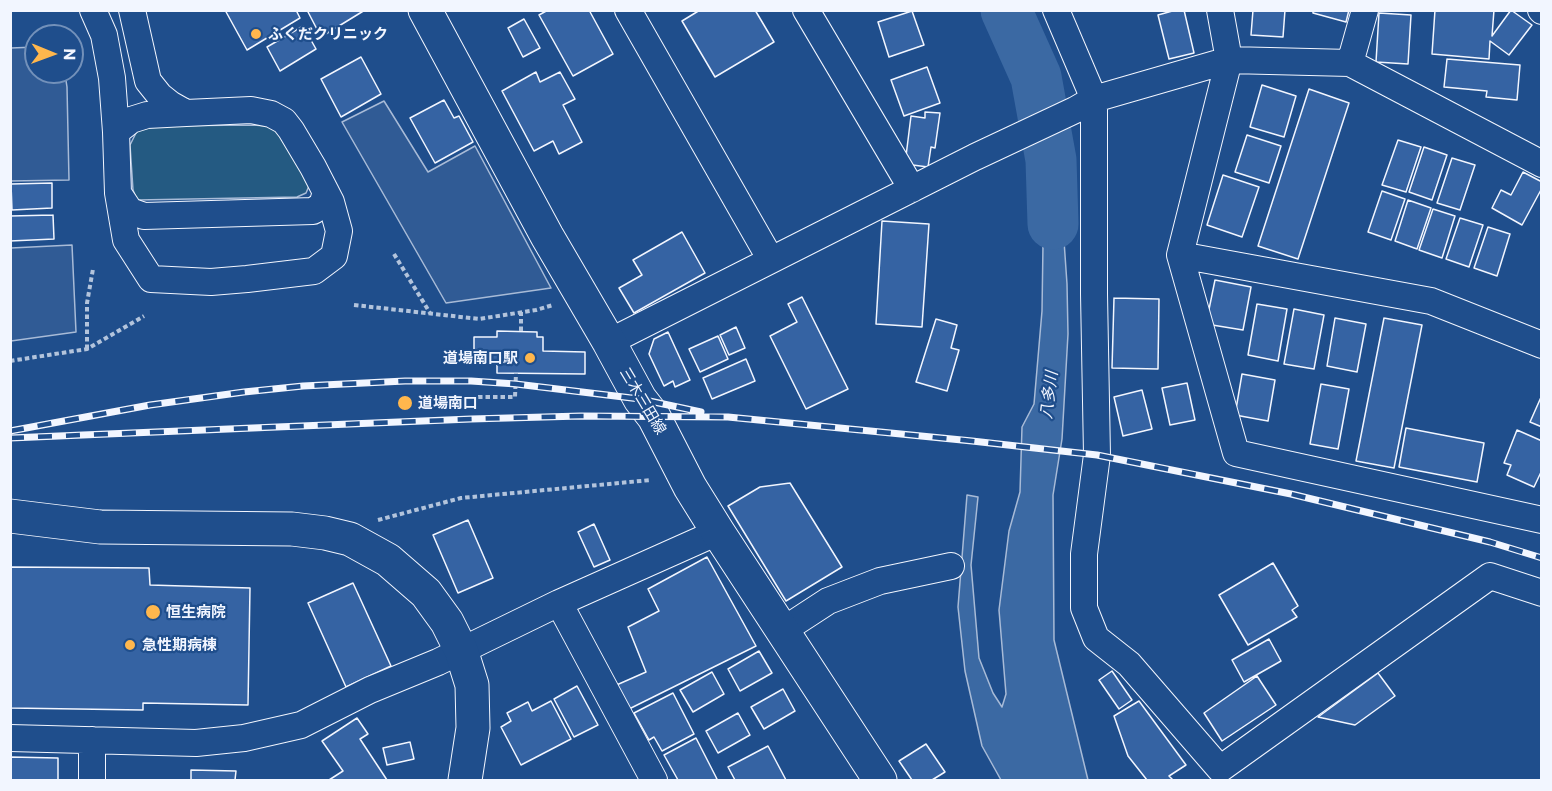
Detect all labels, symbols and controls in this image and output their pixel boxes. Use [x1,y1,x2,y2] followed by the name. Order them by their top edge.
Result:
[24,24,84,84] north arrow
[268,25,388,43] place label: ふくだクリニック
[249,27,263,41] marker: ふくだクリニック
[61,48,80,60] text: N
[443,349,518,367] place label: 道場南口駅
[523,351,537,365] marker: 道場南口駅
[616,364,670,438] street label: 三木三田線
[1037,370,1061,420] water label: 八多川
[396,394,414,412] marker: 道場南口
[418,394,478,412] place label: 道場南口
[144,603,162,621] marker: 恒生病院
[166,603,226,621] place label: 恒生病院
[142,636,217,654] place label: 急性期病棟
[123,638,137,652] marker: 急性期病棟

